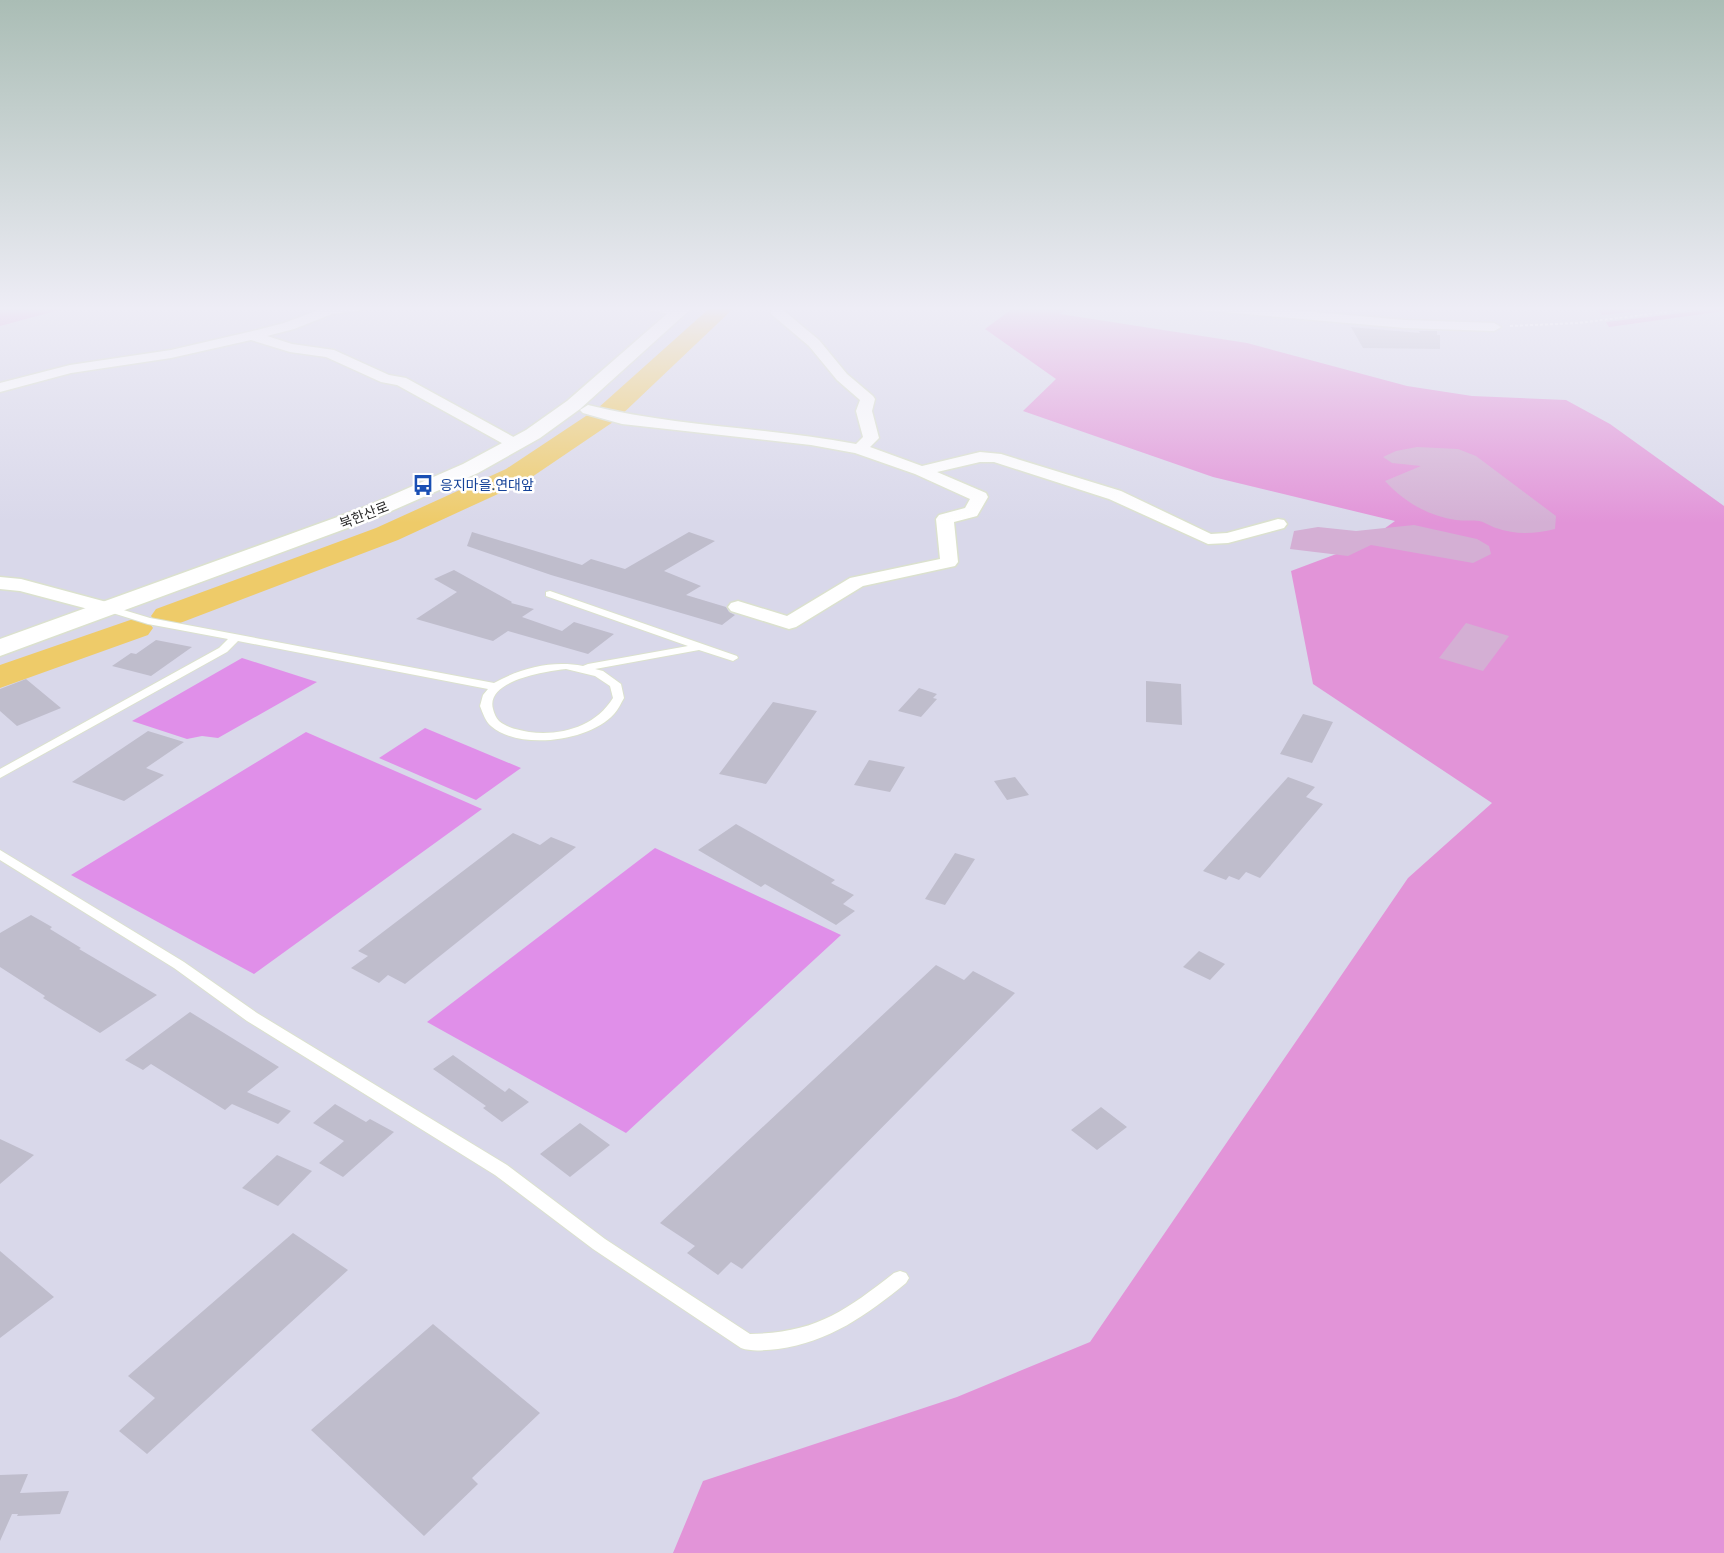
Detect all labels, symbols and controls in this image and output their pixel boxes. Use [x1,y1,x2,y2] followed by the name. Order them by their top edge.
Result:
[411,473,435,497] bus stop icon: 응지마을.연대앞
[440,477,534,493] place label: 응지마을.연대앞
[337,498,391,532] street label: 북한산로

